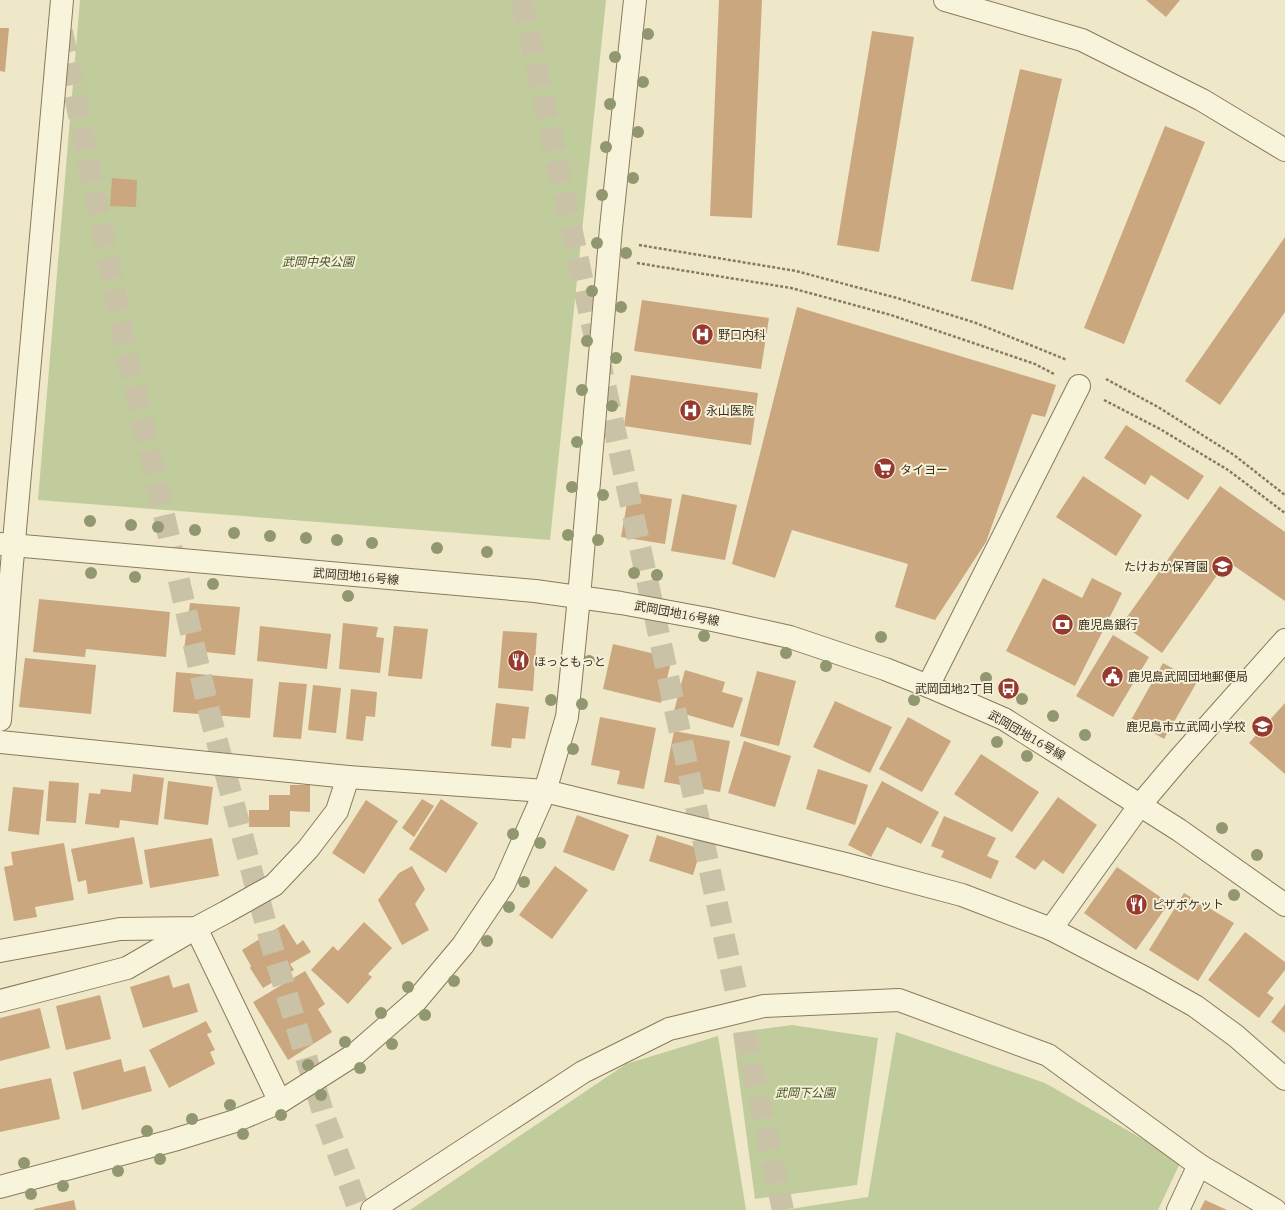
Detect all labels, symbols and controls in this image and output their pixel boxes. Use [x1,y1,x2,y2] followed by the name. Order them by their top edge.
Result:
[282,254,356,269] park label: 武岡中央公園
[689,321,715,347] hospital icon: 野口内科
[718,327,766,342] place label: 野口内科
[678,397,704,423] hospital icon: 永山医院
[706,403,754,418] place label: 永山医院
[871,456,897,482] supermarket icon: タイヨー
[900,462,948,477] place label: タイヨー
[1210,553,1236,579] school or university icon: たけおか保育園
[1124,559,1208,574] place label: たけおか保育園
[312,565,400,587] street label: 武岡団地16号線
[633,597,721,629] street label: 武岡団地16号線
[1050,611,1076,637] bank icon: 鹿児島銀行
[1078,617,1138,632] place label: 鹿児島銀行
[505,648,531,674] restaurant icon: ほっともっと
[534,654,606,669] place label: ほっともっと
[1100,663,1126,689] public building icon: 鹿児島武岡団地郵便局
[1128,669,1248,684] place label: 鹿児島武岡団地郵便局
[996,675,1022,701] bus stop icon: 武岡団地2丁目
[915,681,994,696] place label: 武岡団地2丁目
[986,707,1068,763] street label: 武岡団地16号線
[1249,713,1275,739] school or university icon: 鹿児島市立武岡小学校
[1126,719,1246,734] place label: 鹿児島市立武岡小学校
[1123,891,1149,917] restaurant icon: ピザポケット
[1152,897,1224,912] place label: ピザポケット
[775,1085,837,1100] park label: 武岡下公園

